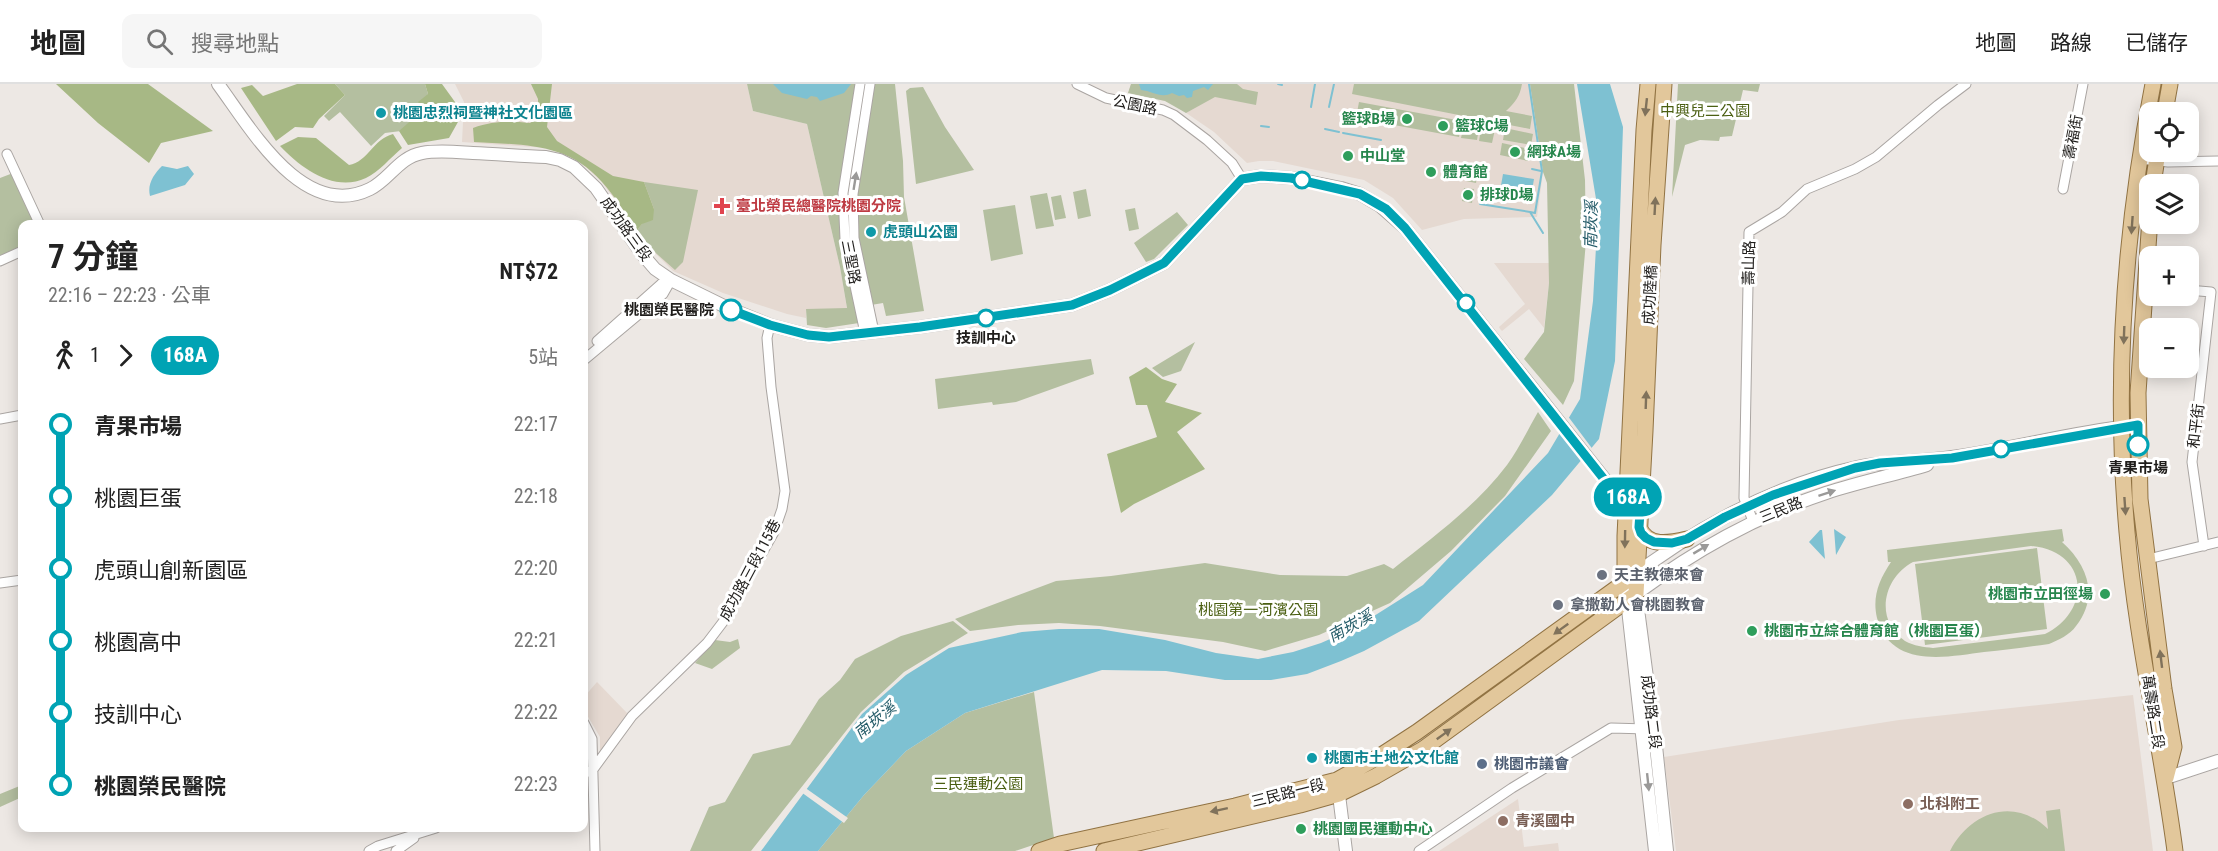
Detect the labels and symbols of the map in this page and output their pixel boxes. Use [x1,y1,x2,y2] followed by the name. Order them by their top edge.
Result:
[1111,92,1159,118] street label: 公園路
[1641,97,1651,116] one-way arrow
[1660,102,1750,120] park label: 中興兒二公園
[393,104,573,122] place label: 桃園忠烈祠暨神社文化園區
[374,106,388,120] marker: 桃園忠烈祠暨神社文化園區
[1342,110,1395,128] place label: 籃球B場
[1400,112,1414,126] marker: 籃球B場
[2060,113,2086,161] street label: 壽福街
[1455,117,1509,135] place label: 籃球C場
[1436,119,1450,133] marker: 籃球C場
[1527,143,1581,161] place label: 網球A場
[1508,145,1522,159] marker: 網球A場
[1360,147,1405,165] place label: 中山堂
[1341,149,1355,163] marker: 中山堂
[1443,163,1488,181] place label: 體育館
[1424,165,1438,179] marker: 體育館
[851,171,860,190] one-way arrow
[1293,171,1311,189] unlabelled marker
[1480,186,1533,204] place label: 排球D場
[1461,188,1475,202] marker: 排球D場
[597,193,655,265] street label: 成功路三段
[1650,196,1659,215] one-way arrow
[713,197,731,215] marker: 臺北榮民總醫院桃園分院
[736,197,901,215] place label: 臺北榮民總醫院桃園分院
[1581,199,1601,249] water label: 南崁溪
[2127,215,2136,234] one-way arrow
[883,223,958,241] place label: 虎頭山公園
[864,225,878,239] marker: 虎頭山公園
[838,238,864,286] street label: 三聖路
[1740,240,1758,286] street label: 壽山路
[1639,265,1661,325] street label: 成功陸橋
[1457,294,1475,312] unlabelled marker
[720,299,742,321] marker: 桃園榮民醫院
[624,301,714,319] place label: 桃園榮民醫院
[977,309,995,327] marker: 技訓中心
[2119,326,2129,345] one-way arrow
[956,329,1016,347] place label: 技訓中心
[1642,391,1651,410] one-way arrow
[2184,403,2208,449] street label: 和平街
[2127,434,2149,456] marker: 青果市場
[1992,440,2010,458] unlabelled marker
[2108,459,2168,477] place label: 青果市場
[1586,478,1670,516] line badge: 168A
[1818,488,1836,497] one-way arrow
[1757,493,1805,527] street label: 三民路
[2121,497,2130,516] one-way arrow
[716,516,784,624] street label: 成功路三段115巷
[1620,530,1630,549] one-way arrow
[1693,544,1710,554] one-way arrow
[1614,566,1704,584] place label: 天主教德來會
[1595,568,1609,582] marker: 天主教德來會
[1988,585,2093,603] place label: 桃園市立田徑場
[2098,587,2112,601] marker: 桃園市立田徑場
[1570,596,1705,614] place label: 拿撒勒人會桃園教會
[1551,598,1565,612] marker: 拿撒勒人會桃園教會
[1198,601,1318,619] park label: 桃園第一河濱公園
[1324,605,1377,646] water label: 南崁溪
[1764,622,1989,640] place label: 桃園市立綜合體育館（桃園巨蛋）
[1553,623,1569,635] one-way arrow
[1745,624,1759,638] marker: 桃園市立綜合體育館（桃園巨蛋）
[2156,649,2165,668] one-way arrow
[1637,674,1665,750] street label: 成功路二段
[2138,674,2168,750] street label: 萬壽路二段
[850,696,901,742] water label: 南崁溪
[1436,728,1452,740] one-way arrow
[1324,749,1459,767] place label: 桃園市土地公文化館
[1305,751,1319,765] marker: 桃園市土地公文化館
[1494,755,1569,773] place label: 桃園市議會
[1475,757,1489,771] marker: 桃園市議會
[1643,773,1653,792] one-way arrow
[933,775,1023,793] park label: 三民運動公園
[1249,775,1327,811] street label: 三民路一段
[1920,795,1980,813] place label: 北科附工
[1901,797,1915,811] marker: 北科附工
[1210,805,1228,815] one-way arrow
[1515,812,1575,830] place label: 青溪國中
[1496,814,1510,828] marker: 青溪國中
[1313,820,1433,838] place label: 桃園國民運動中心
[1294,822,1308,836] marker: 桃園國民運動中心

